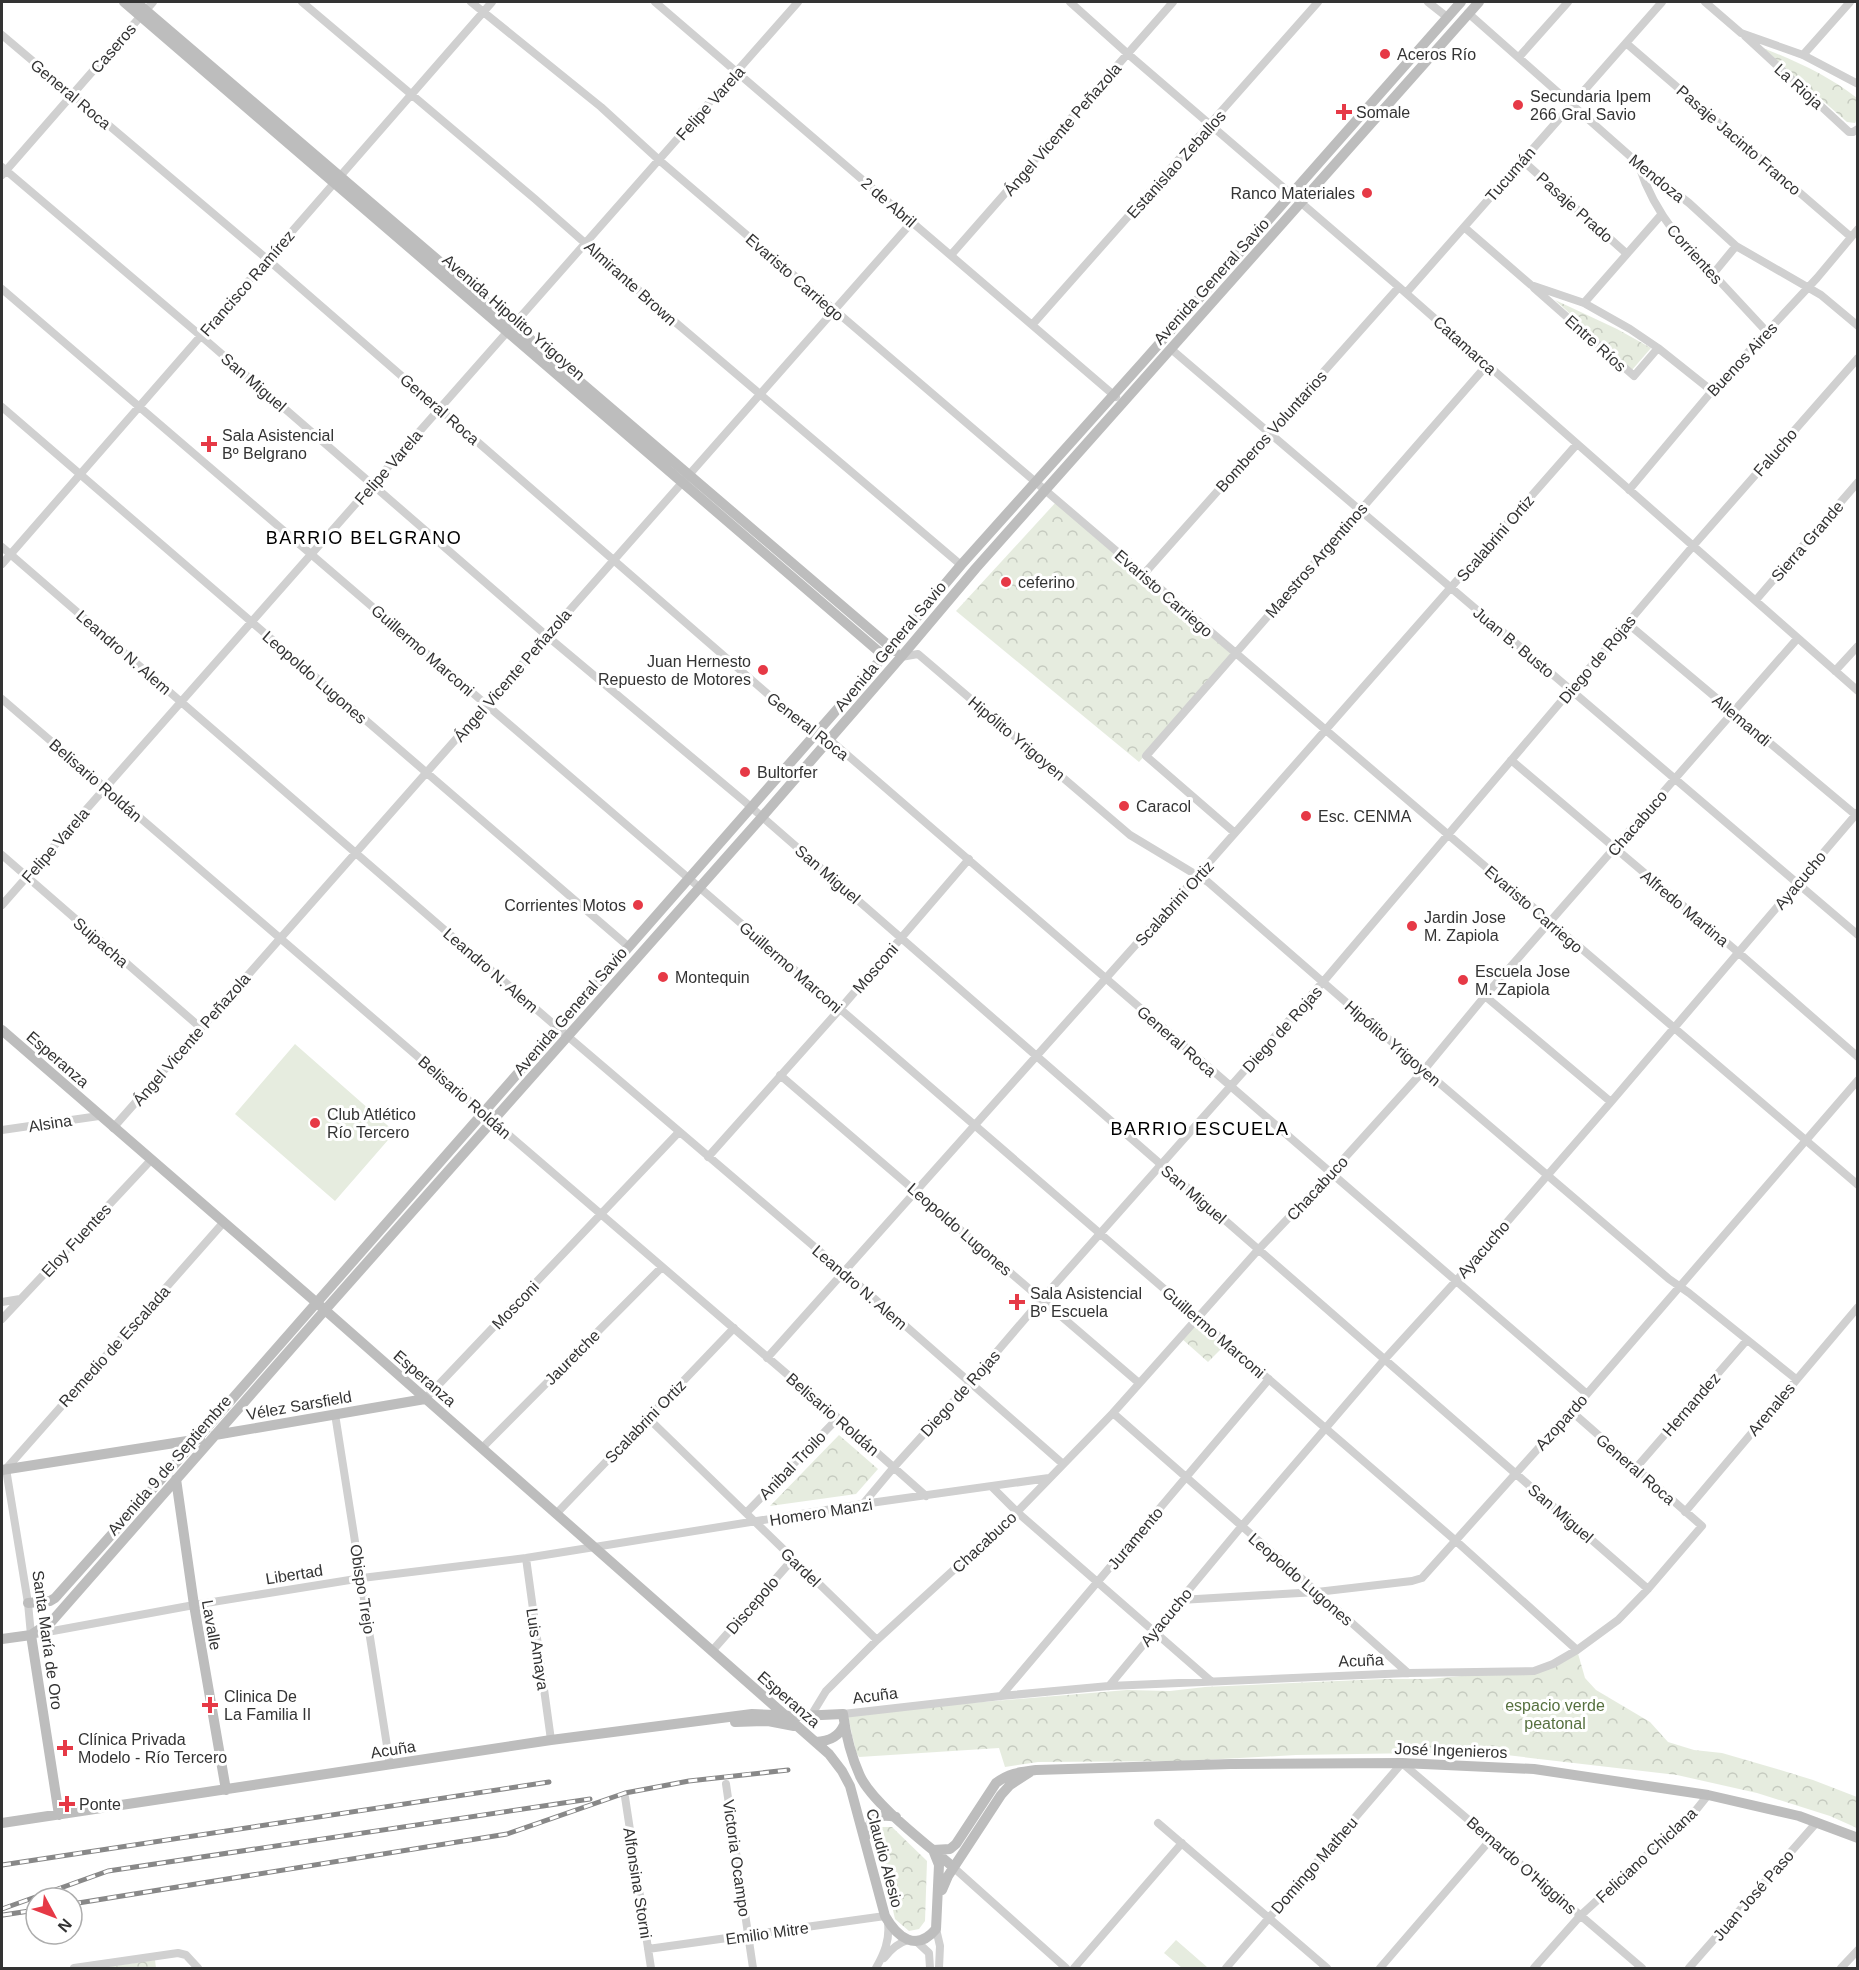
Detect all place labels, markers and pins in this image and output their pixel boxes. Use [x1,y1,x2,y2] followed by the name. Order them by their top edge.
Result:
[1397,46,1476,63] place label: Aceros Río
[1378,47,1392,61] marker: Aceros Río
[1530,88,1651,123] place label: Secundaria Ipem 266 Gral Savio
[1511,98,1525,112] marker: Secundaria Ipem 266 Gral Savio
[1356,104,1410,121] place label: Somale
[1337,105,1351,119] marker: Somale
[1231,185,1355,202] place label: Ranco Materiales
[1360,186,1374,200] marker: Ranco Materiales
[222,427,334,462] place label: Sala Asistencial Bº Belgrano
[200,435,218,453] marker: Sala Asistencial Bº Belgrano
[1018,574,1075,591] place label: ceferino
[999,575,1013,589] marker: ceferino
[598,653,751,688] place label: Juan Hernesto Repuesto de Motores
[756,663,770,677] marker: Juan Hernesto Repuesto de Motores
[757,764,818,781] place label: Bultorfer
[738,765,752,779] marker: Bultorfer
[1136,798,1191,815] place label: Caracol
[1117,799,1131,813] marker: Caracol
[1318,808,1412,825] place label: Esc. CENMA
[1299,809,1313,823] marker: Esc. CENMA
[504,897,626,914] place label: Corrientes Motos
[631,898,645,912] marker: Corrientes Motos
[1424,909,1506,944] place label: Jardin Jose M. Zapiola
[1405,919,1419,933] marker: Jardin Jose M. Zapiola
[1475,963,1570,998] place label: Escuela Jose M. Zapiola
[675,969,750,986] place label: Montequin
[656,970,670,984] marker: Montequin
[1456,973,1470,987] marker: Escuela Jose M. Zapiola
[327,1106,416,1141] place label: Club Atlético Río Tercero
[308,1116,322,1130] marker: Club Atlético Río Tercero
[1030,1285,1142,1320] place label: Sala Asistencial Bº Escuela
[1008,1293,1026,1311] marker: Sala Asistencial Bº Escuela
[224,1688,311,1723] place label: Clinica De La Familia II
[201,1696,219,1714] marker: Clinica De La Familia II
[78,1731,227,1766] place label: Clínica Privada Modelo - Río Tercero
[56,1739,74,1757] marker: Clínica Privada Modelo - Río Tercero
[79,1796,121,1813] place label: Ponte
[60,1797,74,1811] marker: Ponte

